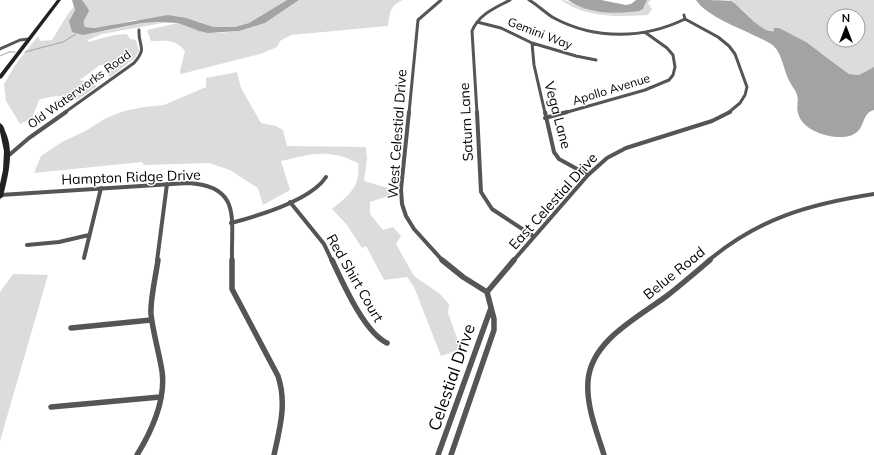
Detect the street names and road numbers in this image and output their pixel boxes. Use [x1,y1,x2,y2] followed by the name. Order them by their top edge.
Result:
[506,14,575,52] street label: Gemini Way
[25,47,133,131] street label: Old Waterworks Road
[383,69,411,199] street label: West Celestial Drive
[570,70,652,108] street label: Apollo Avenue
[540,79,576,151] street label: Vega Lane
[455,82,477,162] street label: Saturn Lane
[505,149,601,253] street label: East Celestial Drive
[61,166,201,188] street label: Hampton Ridge Drive
[322,231,388,325] street label: Red Shirt Court
[640,243,708,303] street label: Belue Road
[423,321,479,433] street label: Celestial Drive

